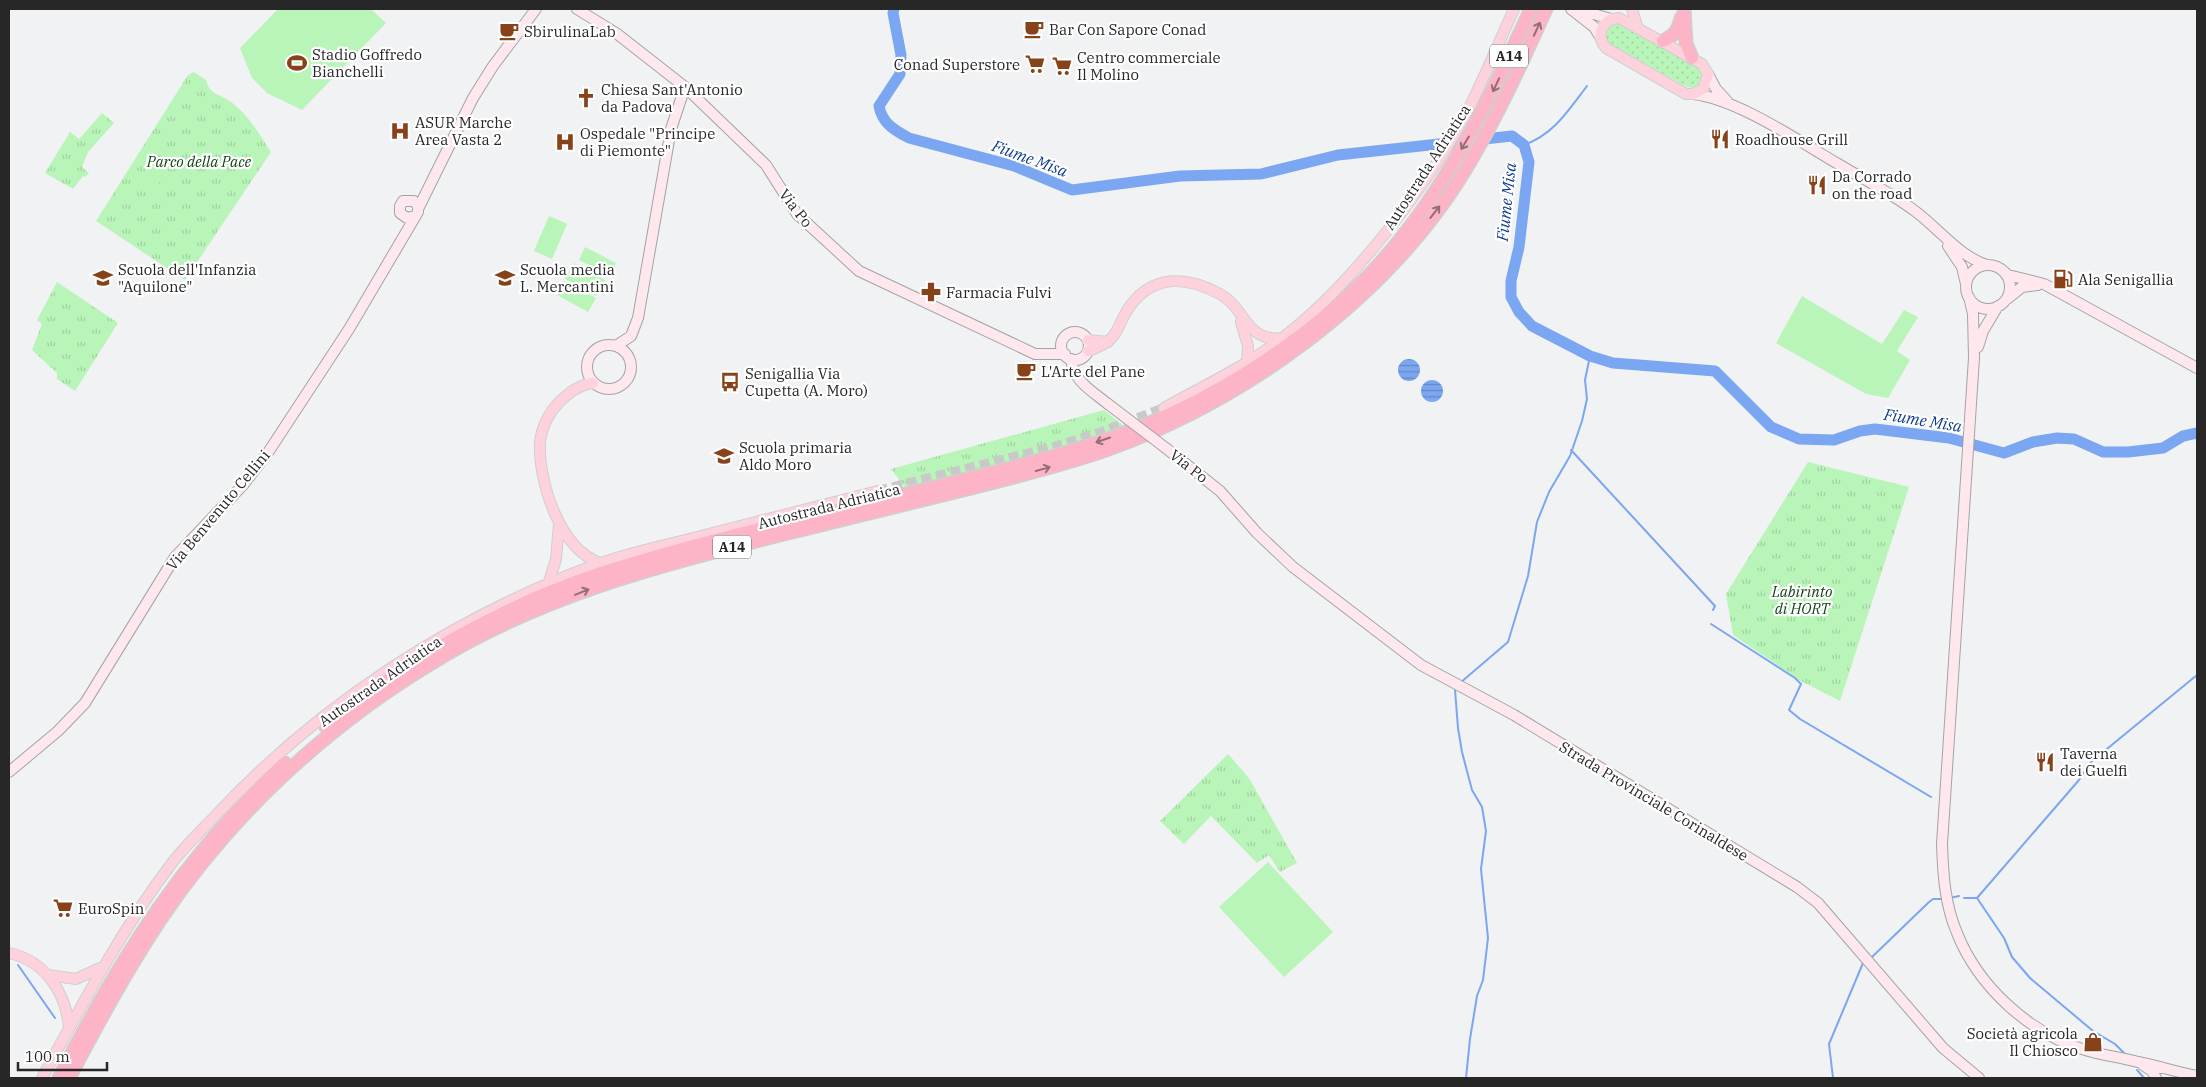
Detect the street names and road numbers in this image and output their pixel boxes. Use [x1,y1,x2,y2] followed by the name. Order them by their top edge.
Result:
[1490,44,1528,68] road number: A14
[1379,101,1475,233] street label: Autostrada Adriatica
[775,185,817,231] street label: Via Po
[1166,445,1212,487] street label: Via Po
[162,446,274,574] street label: Via Benvenuto Cellini
[756,479,902,533] street label: Autostrada Adriatica
[713,536,751,558] road number: A14
[315,631,445,731] street label: Autostrada Adriatica
[1556,737,1752,865] street label: Strada Provinciale Corinaldese

